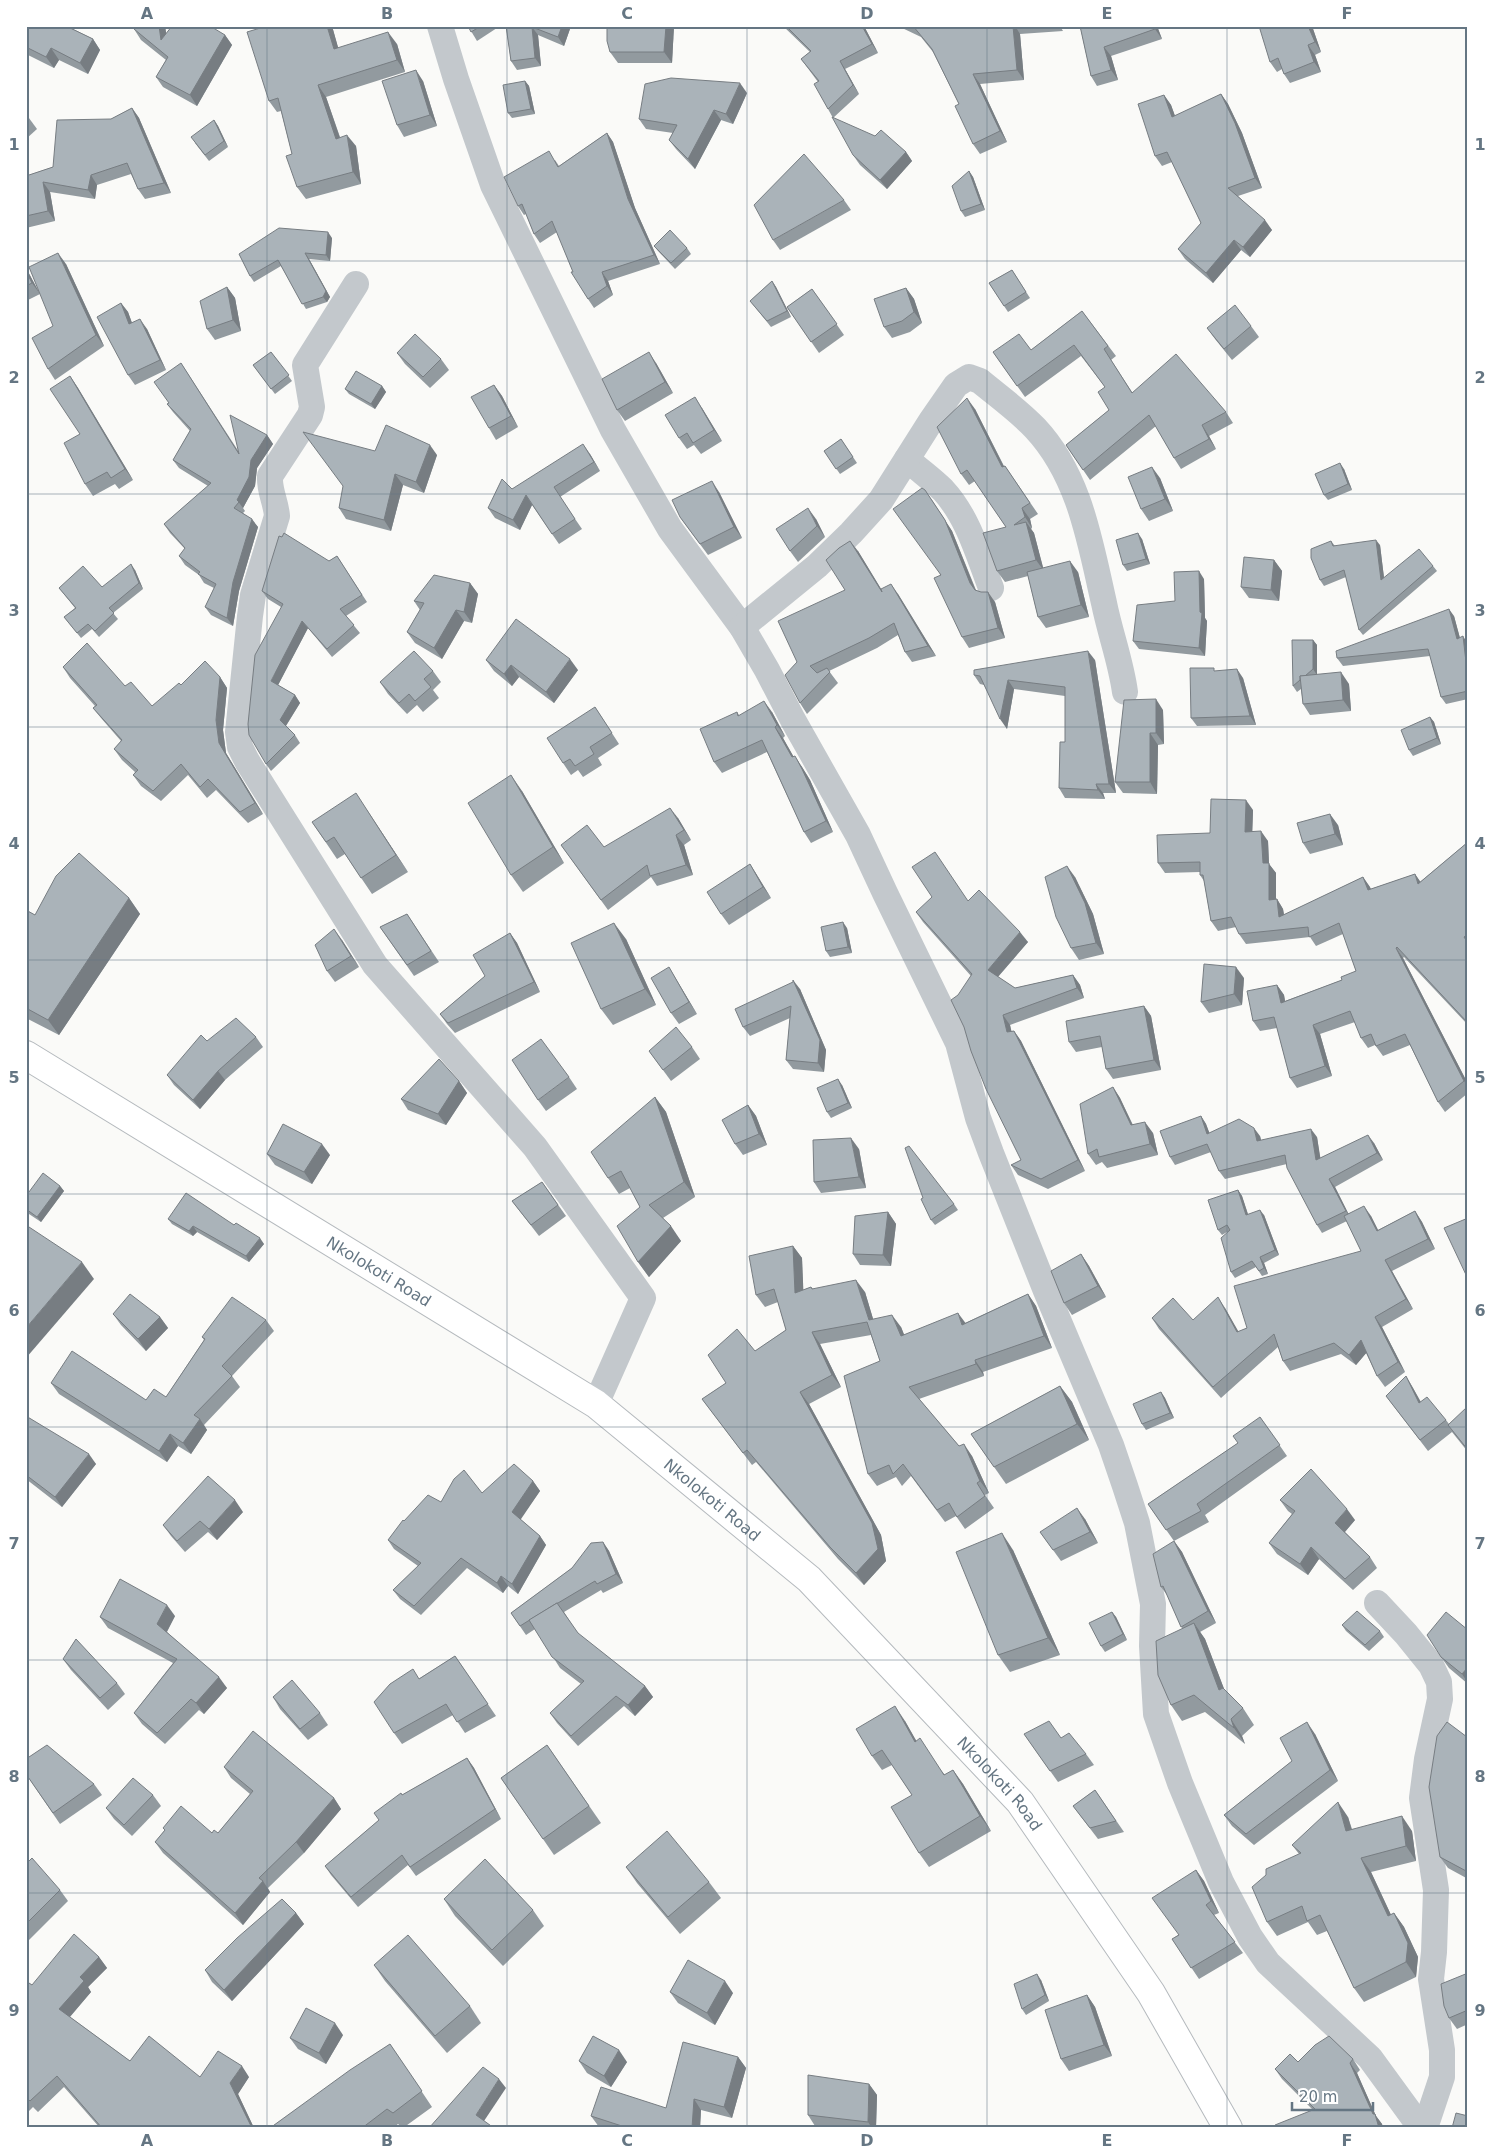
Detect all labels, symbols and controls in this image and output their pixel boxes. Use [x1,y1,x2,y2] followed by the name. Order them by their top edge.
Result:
[141,4,154,23] text: A
[381,4,393,23] text: B
[621,4,633,23] text: C
[860,4,874,23] text: D
[1102,4,1112,23] text: E
[1342,4,1352,23] text: F
[8,135,20,154] text: 1
[1474,135,1486,154] text: 1
[8,368,20,387] text: 2
[1474,368,1486,387] text: 2
[8,601,20,620] text: 3
[1474,601,1486,620] text: 3
[8,834,20,853] text: 4
[1474,834,1486,853] text: 4
[8,1068,20,1087] text: 5
[1474,1068,1486,1087] text: 5
[323,1232,435,1310] street label: Nkolokoti Road
[8,1301,20,1320] text: 6
[1474,1301,1486,1320] text: 6
[660,1454,764,1545] street label: Nkolokoti Road
[8,1534,20,1553] text: 7
[1474,1534,1486,1553] text: 7
[954,1733,1046,1834] street label: Nkolokoti Road
[8,1767,20,1786] text: 8
[1474,1767,1486,1786] text: 8
[8,2001,20,2020] text: 9
[1474,2001,1486,2020] text: 9
[1292,2079,1373,2111] scale bar
[1299,2088,1337,2106] text: 20 m
[141,2131,154,2150] text: A
[381,2131,393,2150] text: B
[621,2131,633,2150] text: C
[860,2131,874,2150] text: D
[1102,2131,1112,2150] text: E
[1342,2131,1352,2150] text: F

